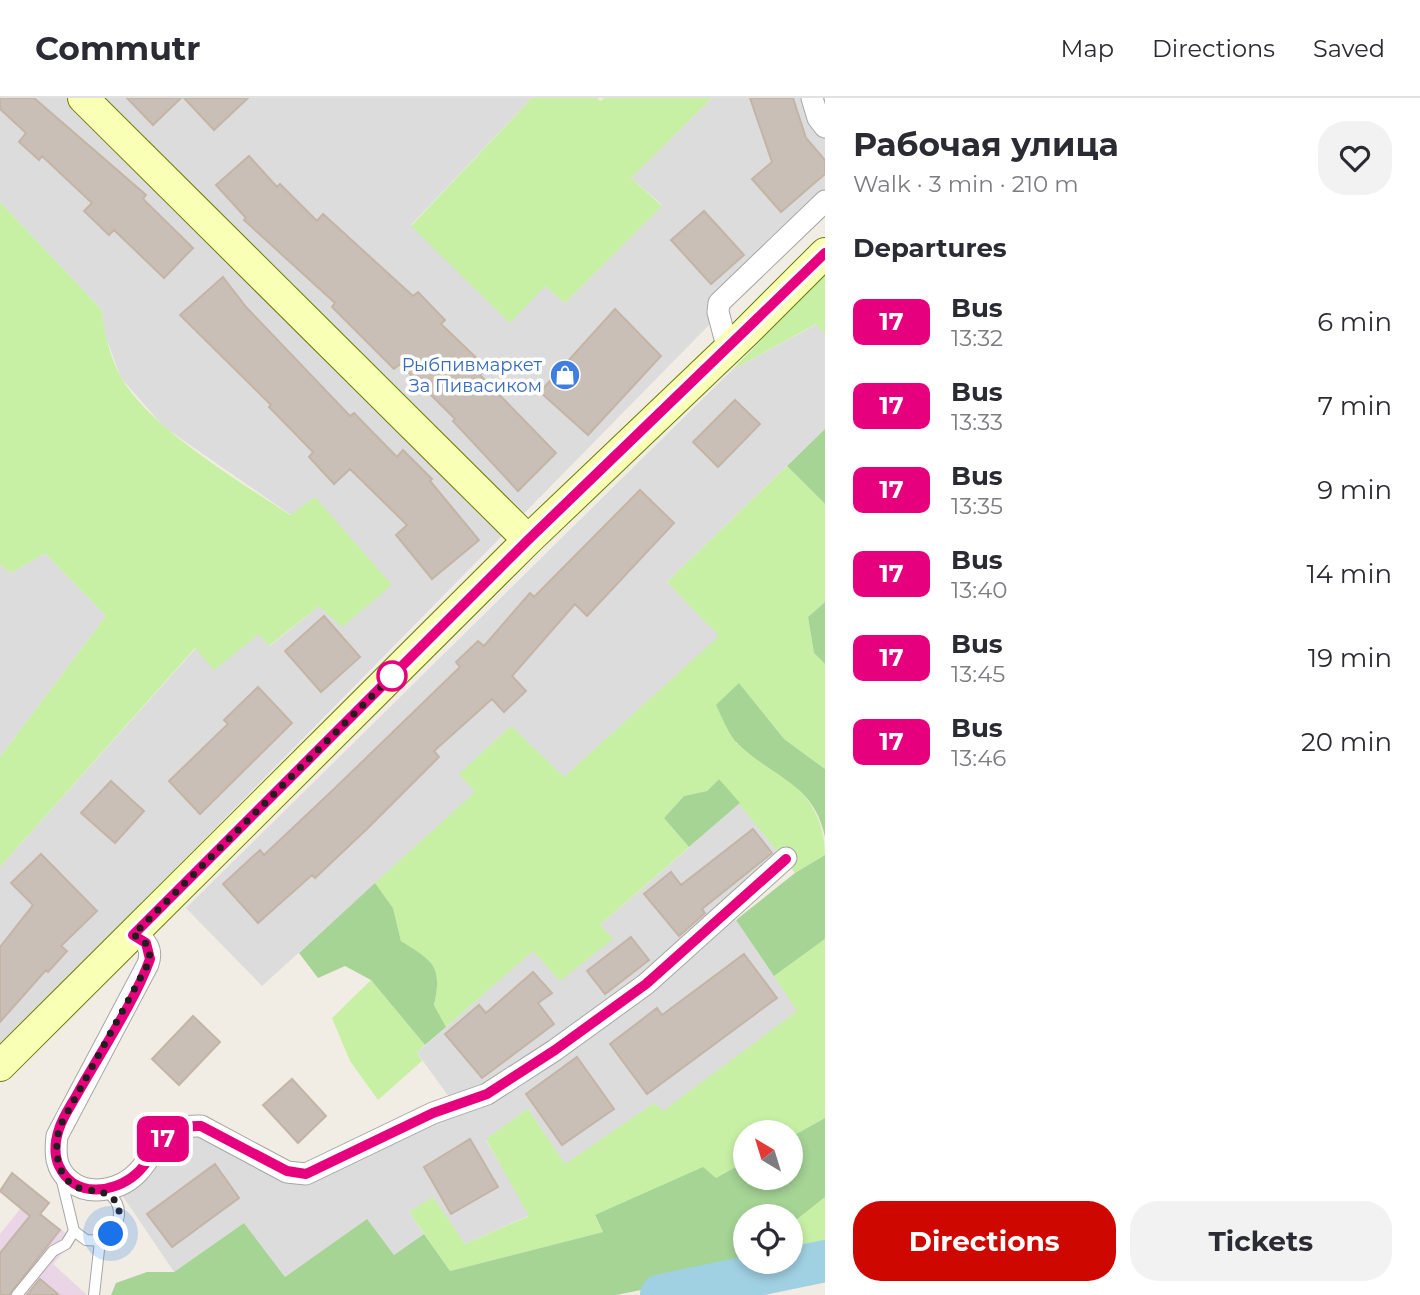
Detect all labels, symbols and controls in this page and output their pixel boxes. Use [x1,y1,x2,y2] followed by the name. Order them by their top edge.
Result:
[35,28,200,68] text: Commutr
[1061,34,1114,63] text: Map
[1152,34,1275,63] text: Directions
[1313,34,1385,63] text: Saved
[1318,121,1392,195] button: heart
[853,124,1119,164] text: Рабочая улица
[853,170,1079,198] text: Walk · 3 min · 210 m
[853,232,1007,264] text: Departures
[951,292,1003,324] text: Bus
[1317,306,1392,338] text: 6 min
[879,307,904,336] text: 17
[951,324,1003,352] text: 13:32
[402,354,542,397] place label: Рыбпивмаркет За Пивасиком
[548,358,582,392] shop icon: Рыбпивмаркет За Пивасиком
[951,376,1003,408] text: Bus
[1318,390,1392,422] text: 7 min
[879,391,904,420] text: 17
[951,408,1003,436] text: 13:33
[951,460,1003,492] text: Bus
[1317,474,1392,506] text: 9 min
[879,475,904,504] text: 17
[951,492,1003,520] text: 13:35
[951,544,1003,576] text: Bus
[1306,558,1392,590] text: 14 min
[879,559,904,588] text: 17
[951,576,1008,604] text: 13:40
[951,628,1003,660] text: Bus
[1308,642,1392,674] text: 19 min
[879,643,904,672] text: 17
[951,660,1005,688] text: 13:45
[377,661,407,691] unlabelled marker
[951,712,1003,744] text: Bus
[1301,726,1392,758] text: 20 min
[879,727,904,756] text: 17
[951,744,1006,772] text: 13:46
[132,1116,194,1162] line badge: 17
[733,1120,803,1190] north arrow
[733,1120,803,1274] map controls
[151,1124,175,1153] text: 17
[853,1201,1116,1281] button: Directions
[1130,1201,1392,1281] button: Tickets
[733,1204,803,1274] button: locate
[93,1216,128,1251] your location

